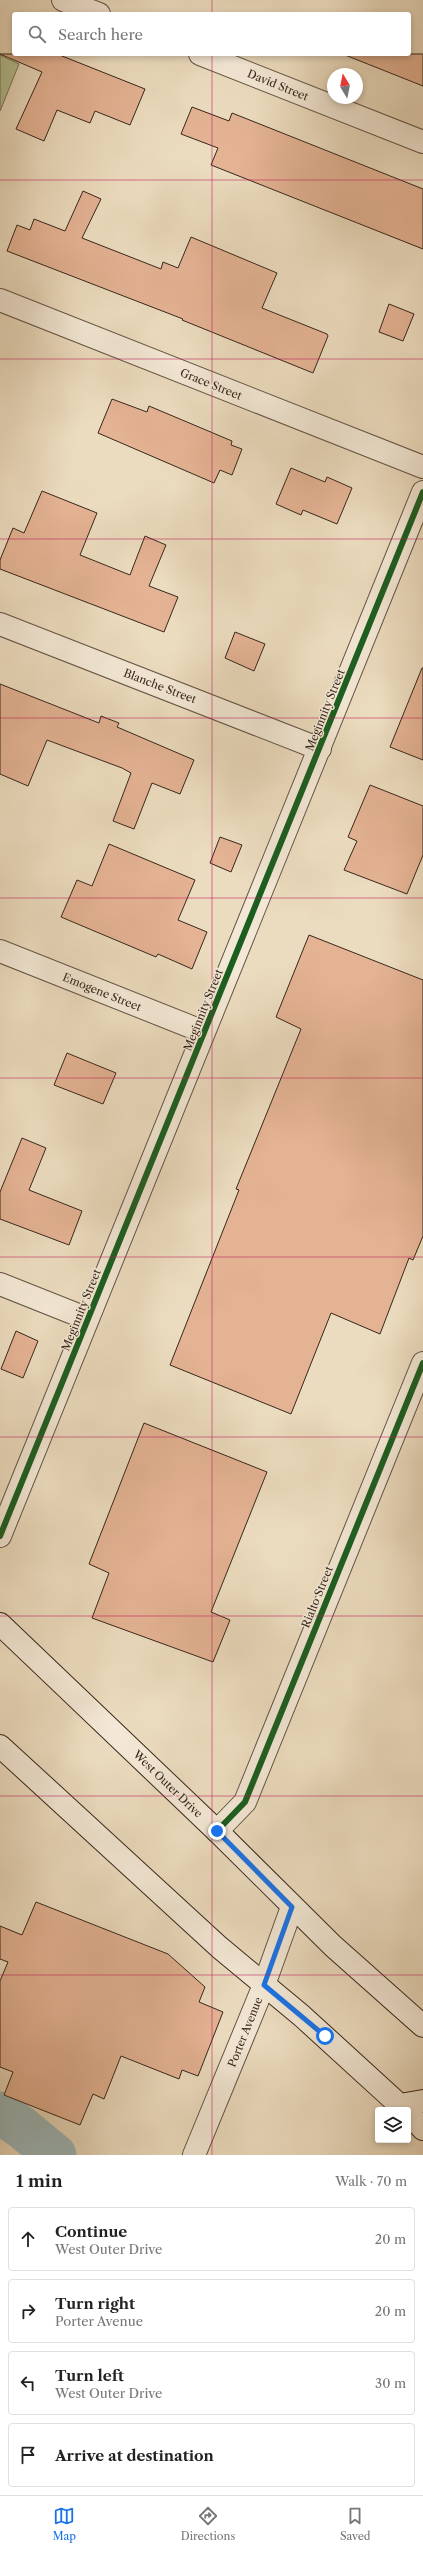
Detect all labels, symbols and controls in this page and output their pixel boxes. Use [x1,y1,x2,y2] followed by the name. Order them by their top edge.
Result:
[12,12,411,56] search box
[26,23,48,45] icon: search
[58,25,143,44] text: Search here
[245,66,311,104] street label: David Street
[327,68,363,104] north arrow
[178,365,244,403] street label: Grace Street
[122,666,198,706] street label: Blanche Street
[302,667,348,753] street label: Meginnity Street
[180,967,226,1053] street label: Meginnity Street
[61,970,143,1014] street label: Emogene Street
[58,1267,104,1353] street label: Meginnity Street
[298,1564,336,1630] street label: Rialto Street
[130,1747,205,1821] street label: West Outer Drive
[208,1822,226,1840] route end
[225,1995,265,2069] street label: Porter Avenue
[316,2027,334,2045] route start
[375,2107,411,2143] map controls
[375,2107,411,2143] button: layers
[16,2171,63,2191] text: 1 min
[335,2173,407,2189] text: Walk · 70 m
[55,2222,127,2241] text: Continue
[17,2228,39,2250] icon: ahead
[375,2231,406,2247] text: 20 m
[55,2241,162,2257] text: West Outer Drive
[55,2294,135,2313] text: Turn right
[17,2300,39,2322] icon: right
[375,2303,406,2319] text: 20 m
[55,2313,143,2329] text: Porter Avenue
[55,2366,124,2385] text: Turn left
[17,2372,39,2394] icon: left
[375,2375,406,2391] text: 30 m
[55,2385,162,2401] text: West Outer Drive
[17,2444,39,2466] icon: arrive
[55,2446,214,2465] text: Arrive at destination
[52,2505,76,2543] tab: Map
[181,2505,235,2543] tab: Directions
[340,2505,371,2543] tab: Saved

